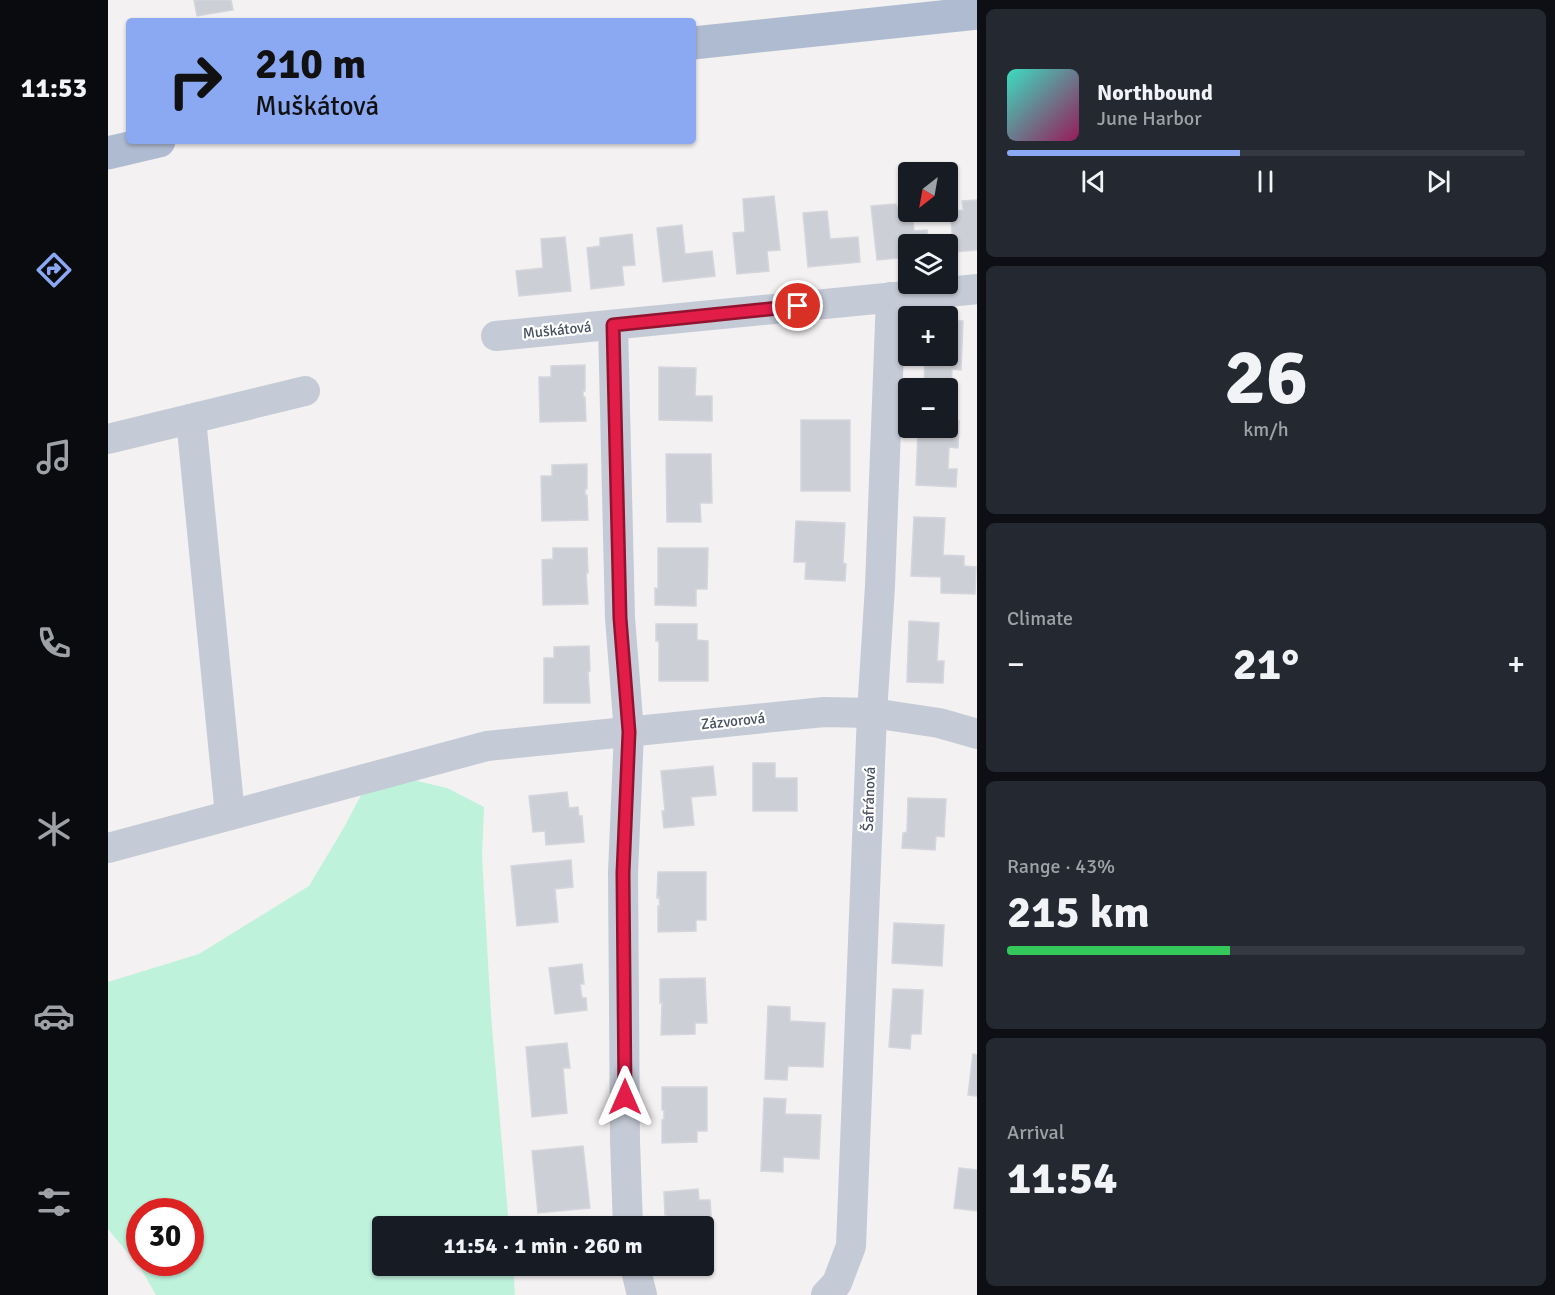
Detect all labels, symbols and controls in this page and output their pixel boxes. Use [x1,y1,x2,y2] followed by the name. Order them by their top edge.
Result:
[255,39,366,90] text: 210 m
[156,42,234,120] icon: right
[21,72,87,105] text: 11:53
[1097,79,1213,106] text: Northbound
[255,90,379,123] text: Muškátová
[1097,106,1202,131] text: June Harbor
[898,162,958,222] north arrow
[898,162,958,438] map controls
[1077,165,1110,198] icon: previous
[1249,165,1282,198] icon: pause
[1422,165,1455,198] icon: next
[898,234,958,294] button: layers
[33,249,75,291] icon: directions
[772,280,823,331] pin
[781,289,814,322] icon: arrive
[898,306,958,366] button: +
[522,317,592,343] street label: Muškátová
[1224,330,1308,426] text: 26
[898,378,958,438] button: −
[1243,417,1289,442] text: km/h
[33,436,75,478] icon: music
[1007,606,1073,631] text: Climate
[33,622,75,664] icon: phone
[1233,637,1299,692] text: 21°
[1007,644,1025,685] text: −
[1507,644,1525,685] text: +
[700,709,766,733] street label: Zázvorová
[858,766,879,832] street label: Šafránová
[33,808,75,850] icon: climate
[1007,854,1115,879] text: Range · 43%
[1007,885,1150,940] text: 215 km
[33,995,75,1037] icon: car
[593,1065,657,1129] position arrow
[1007,1120,1065,1145] text: Arrival
[1007,1151,1117,1206] text: 11:54
[33,1181,75,1223] icon: filters
[126,1198,204,1276] speed limit sign: 30
[443,1232,643,1259] text: 11:54 · 1 min · 260 m

